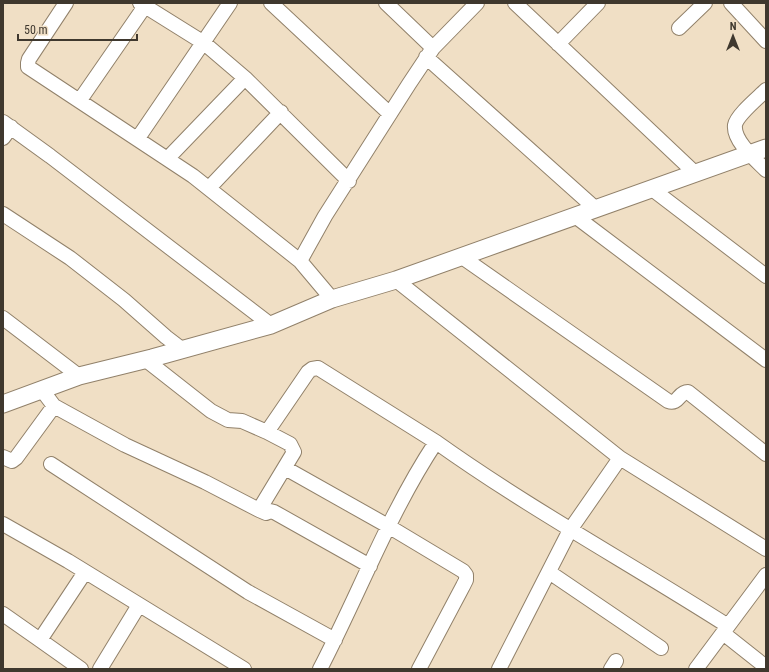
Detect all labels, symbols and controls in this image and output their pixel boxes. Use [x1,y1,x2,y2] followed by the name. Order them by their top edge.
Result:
[18,16,137,42] scale bar
[713,16,753,56] north arrow
[730,20,737,33] text: N
[24,23,48,37] text: 50 m

